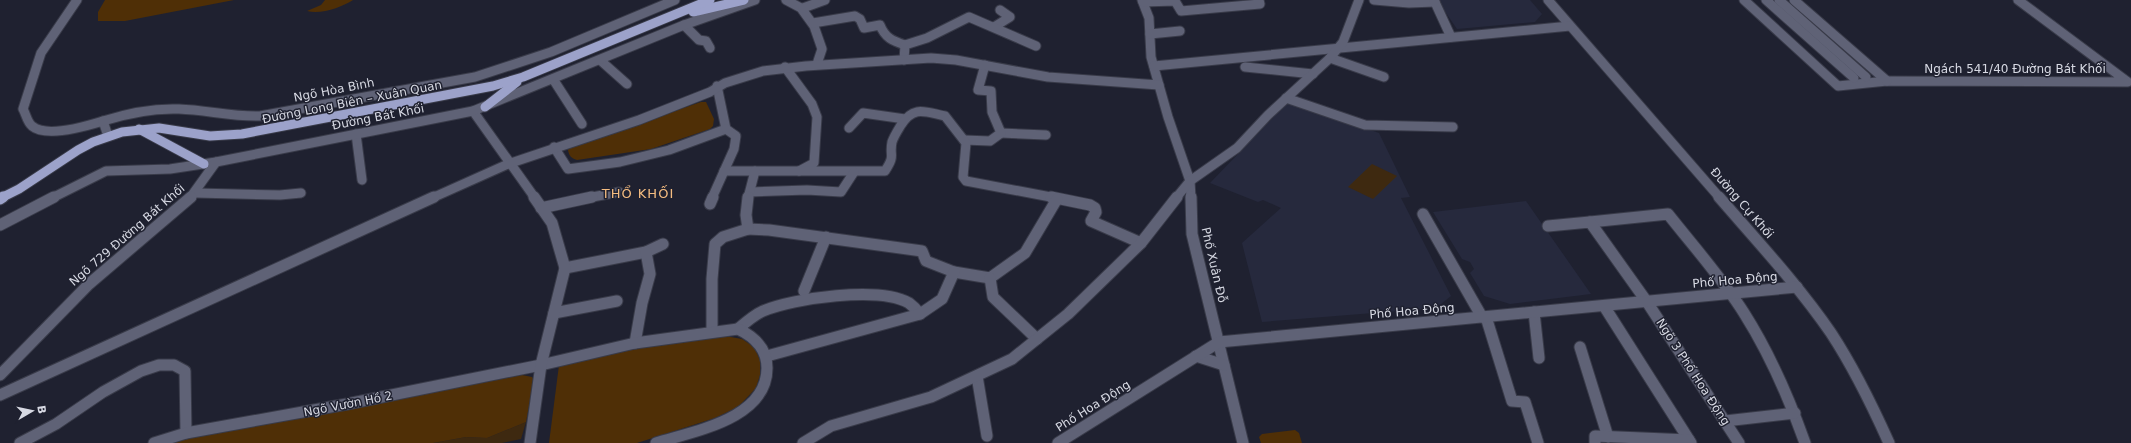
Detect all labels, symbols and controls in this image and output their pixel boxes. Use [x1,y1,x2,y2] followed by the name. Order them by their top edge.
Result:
[1924,62,2106,76] street label: Ngách 541/40 Đường Bát Khối
[292,75,376,105] street label: Ngõ Hòa Bình
[261,78,443,126] street label: Đường Long Biên – Xuân Quan
[331,101,425,133] street label: Đường Bát Khối
[1707,165,1777,241] street label: Đường Cự Khối
[67,181,187,289] street label: Ngõ 729 Đường Bát Khối
[601,185,674,201] district label: THỔ KHỐI
[1198,226,1230,304] street label: Phố Xuân Đỗ
[1692,269,1778,291] street label: Phố Hoa Động
[1369,300,1455,322] street label: Phố Hoa Động
[1653,316,1733,428] street label: Ngõ 3 Phố Hoa Động
[1053,377,1133,435] street label: Phố Hoa Động
[302,389,394,419] street label: Ngõ Vườn Hồ 2
[12,391,52,431] north arrow
[34,404,48,415] text: B

